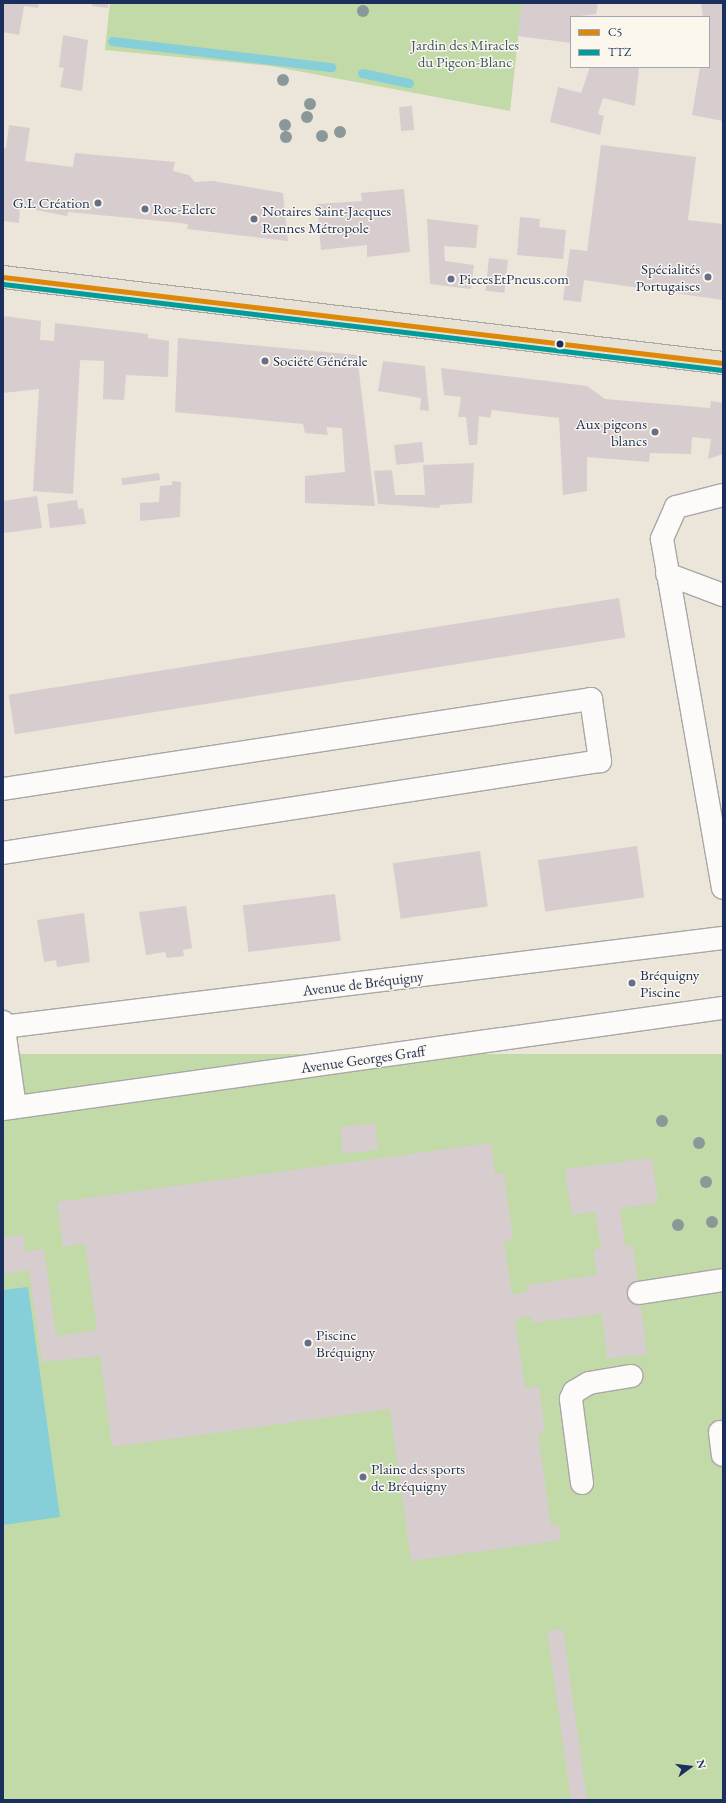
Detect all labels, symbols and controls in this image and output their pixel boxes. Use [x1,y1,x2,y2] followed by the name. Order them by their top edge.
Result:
[570,16,710,68] legend
[608,24,622,40] text: C5
[411,35,519,70] park label: Jardin des Miracles du Pigeon-Blanc
[608,44,631,60] text: TTZ
[13,194,90,212] place label: G.L Création
[93,198,103,208] marker: G.L Création
[153,200,216,218] place label: Roc-Eclerc
[262,201,391,236] place label: Notaires Saint-Jacques Rennes Métropole
[140,204,150,214] marker: Roc-Eclerc
[249,214,259,224] marker: Notaires Saint-Jacques Rennes Métropole
[636,259,700,294] place label: Spécialités Portugaises
[459,270,569,288] place label: PiecesEtPneus.com
[703,272,713,282] marker: Spécialités Portugaises
[446,274,456,284] marker: PiecesEtPneus.com
[555,339,565,349] unlabelled marker
[273,352,368,370] place label: Société Générale
[260,356,270,366] marker: Société Générale
[575,414,647,449] place label: Aux pigeons blancs
[650,427,660,437] marker: Aux pigeons blancs
[640,965,699,1000] place label: Bréquigny Piscine
[301,967,425,999] street label: Avenue de Bréquigny
[627,978,637,988] marker: Bréquigny Piscine
[299,1041,427,1077] street label: Avenue Georges Graff
[316,1325,375,1360] place label: Piscine Bréquigny
[303,1338,313,1348] marker: Piscine Bréquigny
[371,1459,465,1494] place label: Plaine des sports de Bréquigny
[358,1472,368,1482] marker: Plaine des sports de Bréquigny
[670,1747,710,1787] north arrow
[694,1758,710,1770] text: N

